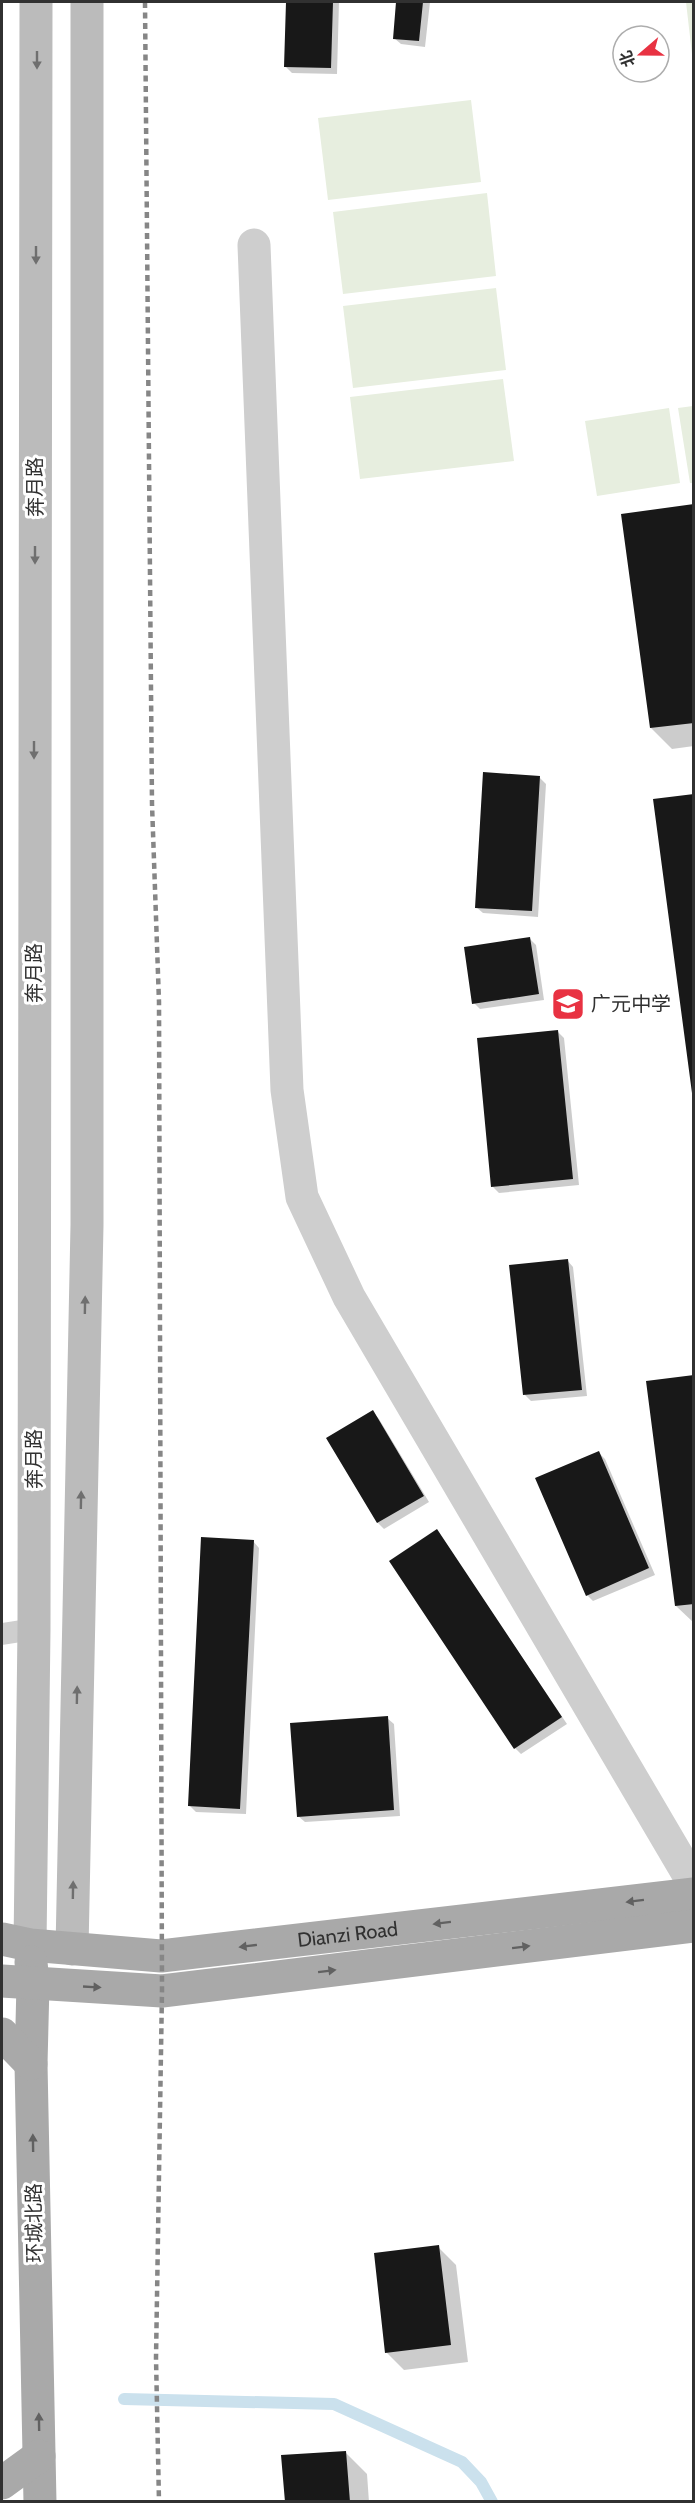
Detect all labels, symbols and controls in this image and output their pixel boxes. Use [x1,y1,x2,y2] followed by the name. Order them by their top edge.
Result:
[611,24,671,84] north arrow
[616,48,639,70] text: 北
[32,50,42,69] one-way arrow
[31,245,41,264] one-way arrow
[23,457,47,517] street label: 奔月路
[30,545,40,564] one-way arrow
[29,740,39,759] one-way arrow
[22,943,46,1003] street label: 奔月路
[550,986,586,1022] school or university icon: 广元中学
[591,992,671,1016] place label: 广元中学
[80,1296,90,1315] one-way arrow
[22,1429,46,1489] street label: 奔月路
[76,1491,86,1510] one-way arrow
[72,1686,82,1705] one-way arrow
[68,1881,78,1900] one-way arrow
[626,1896,645,1906] one-way arrow
[296,1917,399,1952] street label: Dianzi Road
[432,1919,451,1928] one-way arrow
[238,1941,257,1951] one-way arrow
[512,1943,531,1952] one-way arrow
[318,1966,337,1976] one-way arrow
[82,1982,101,1992] one-way arrow
[28,2134,37,2153] one-way arrow
[21,2183,47,2263] street label: 环城北路
[34,2413,43,2432] one-way arrow

